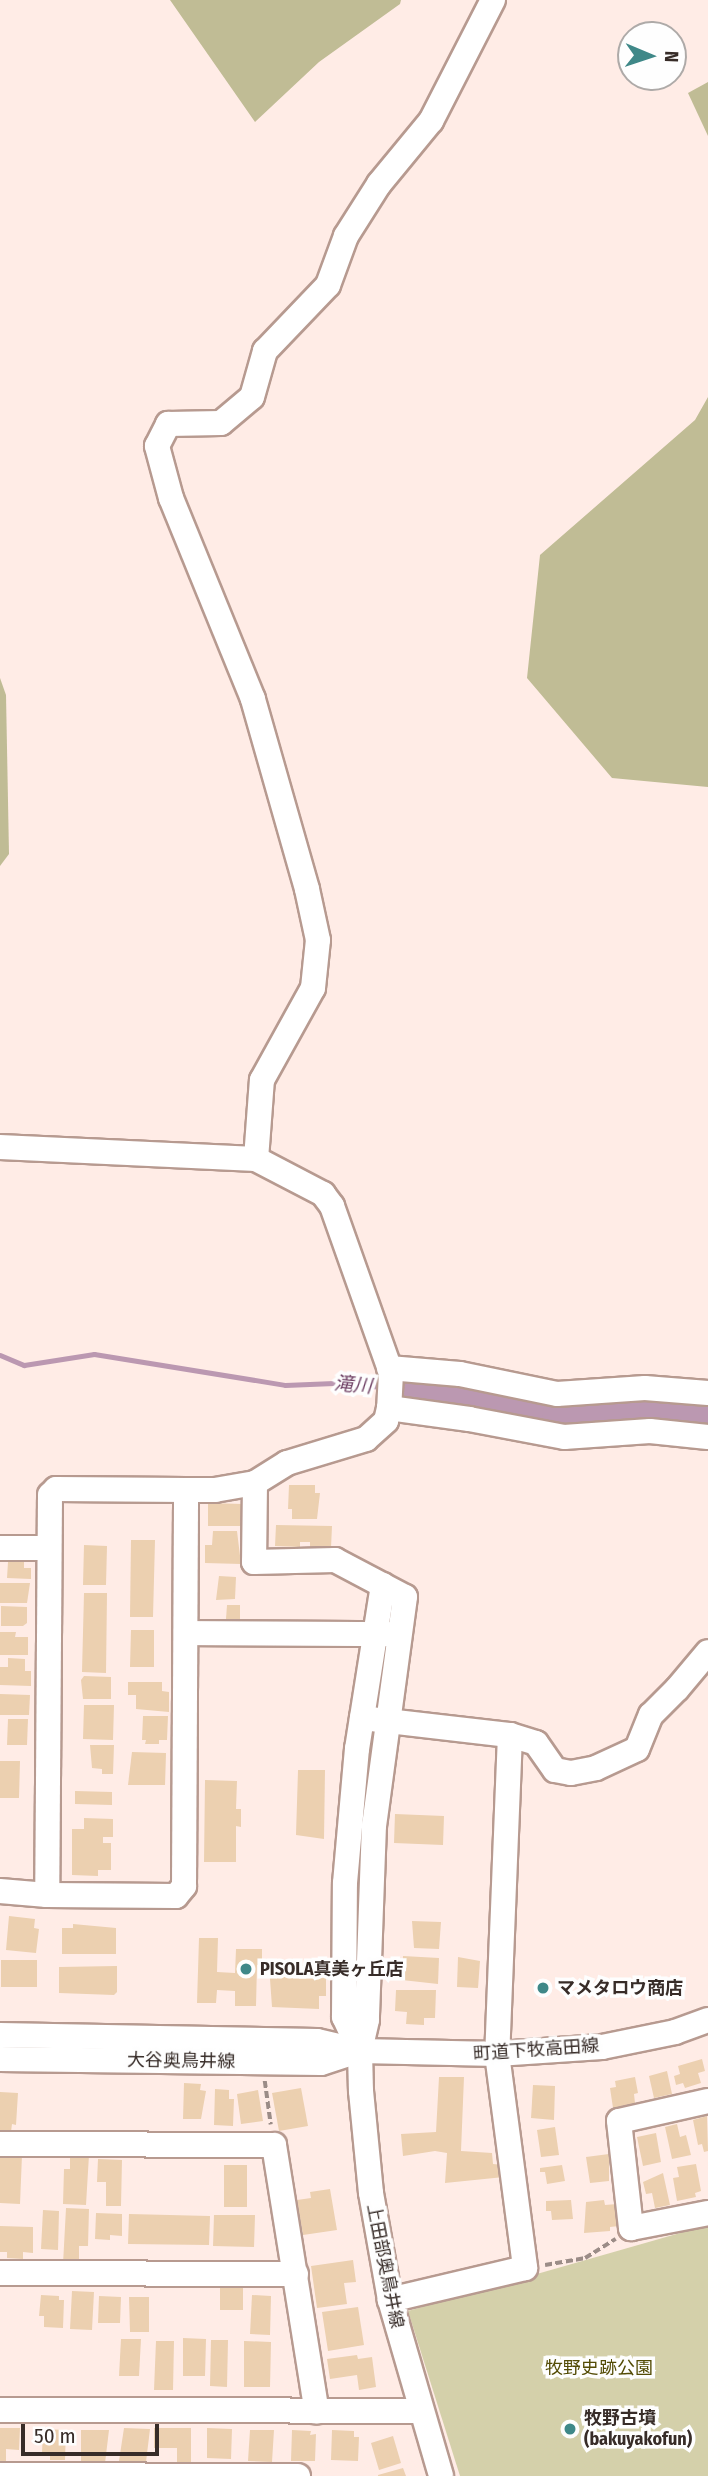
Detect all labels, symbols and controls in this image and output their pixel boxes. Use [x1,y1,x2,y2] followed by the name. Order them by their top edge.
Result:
[617,21,687,91] north arrow
[660,51,683,63] text: N
[333,1372,373,1398] water label: 滝川
[260,1958,403,1980] place label: PISOLA真美ヶ丘店
[238,1961,254,1977] marker: PISOLA真美ヶ丘店
[557,1977,683,1999] place label: マメタロウ商店
[535,1980,551,1996] marker: マメタロウ商店
[472,2035,600,2065] street label: 町道下牧高田線
[127,2049,235,2073] street label: 大谷奥鳥井線
[362,2202,408,2330] street label: 上田部奥鳥井線
[545,2357,653,2379] park label: 牧野史跡公園
[584,2408,692,2450] place label: 牧野古墳 (bakuyakofun)
[24,2410,163,2454] scale bar
[562,2421,578,2437] marker: 牧野古墳 (bakuyakofun)
[34,2423,76,2449] text: 50 m

